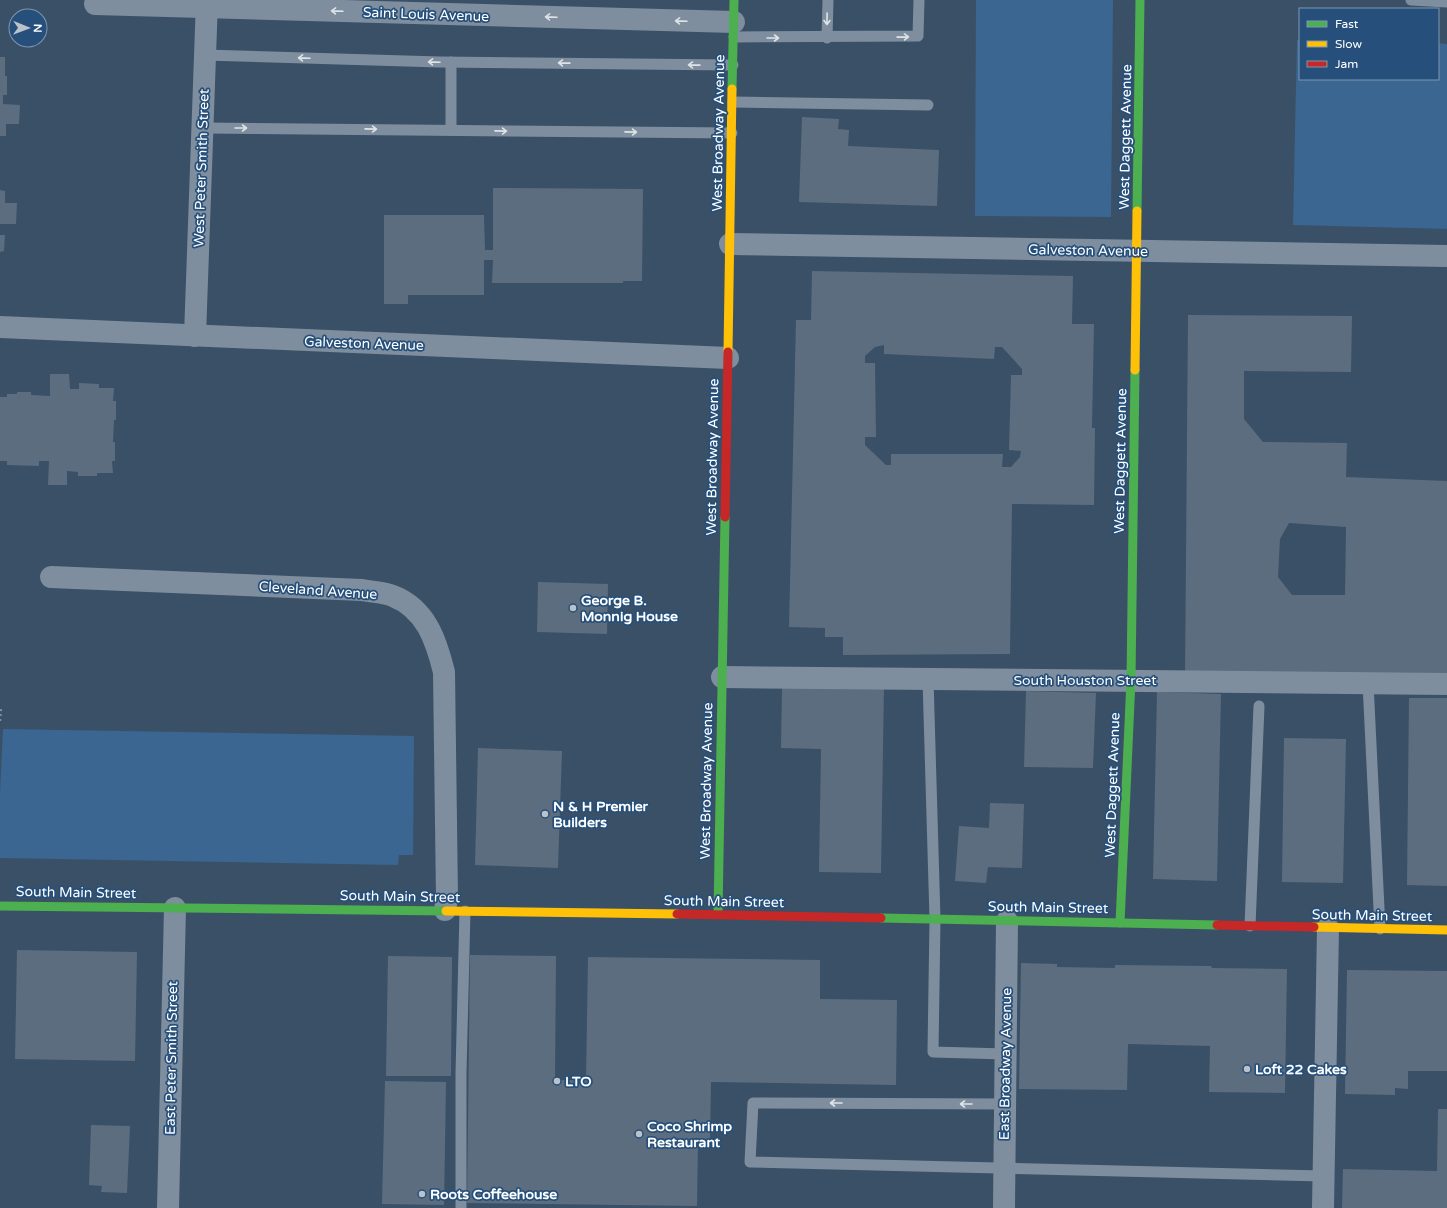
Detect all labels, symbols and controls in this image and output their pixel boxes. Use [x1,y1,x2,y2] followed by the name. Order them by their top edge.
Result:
[363,4,489,25] street label: Saint Louis Avenue
[8,8,48,48] north arrow
[331,8,344,15] one-way arrow
[1299,8,1439,80] legend
[823,12,831,25] one-way arrow
[545,14,558,21] one-way arrow
[675,17,688,25] one-way arrow
[1335,17,1359,31] text: Fast
[31,24,44,33] text: N
[896,33,909,40] one-way arrow
[766,34,779,41] one-way arrow
[1335,37,1362,51] text: Slow
[298,54,311,61] one-way arrow
[709,54,728,212] street label: West Broadway Avenue
[1335,57,1358,71] text: Jam
[428,58,441,65] one-way arrow
[558,59,571,67] one-way arrow
[688,61,701,68] one-way arrow
[1116,64,1135,210] street label: West Daggett Avenue
[190,88,213,248] street label: West Peter Smith Street
[234,124,247,132] one-way arrow
[364,125,377,133] one-way arrow
[494,127,507,135] one-way arrow
[624,128,637,136] one-way arrow
[1028,241,1148,260] street label: Galveston Avenue
[304,333,424,354] street label: Galveston Avenue
[703,378,722,536] street label: West Broadway Avenue
[1111,388,1130,534] street label: West Daggett Avenue
[258,578,378,603] street label: Cleveland Avenue
[581,592,678,625] place label: George B. Monnig House
[568,603,578,613] marker: George B. Monnig House
[1013,672,1157,689] street label: South Houston Street
[697,702,716,860] street label: West Broadway Avenue
[1101,712,1124,858] street label: West Daggett Avenue
[553,798,649,831] place label: N & H Premier Builders
[540,809,550,819] marker: N & H Premier Builders
[16,883,137,902] street label: South Main Street
[340,887,461,906] street label: South Main Street
[664,892,785,911] street label: South Main Street
[988,898,1109,917] street label: South Main Street
[1312,906,1433,925] street label: South Main Street
[162,980,181,1135] street label: East Peter Smith Street
[996,988,1015,1140] street label: East Broadway Avenue
[1255,1061,1347,1078] place label: Loft 22 Cakes
[1242,1064,1252,1074] marker: Loft 22 Cakes
[565,1073,592,1090] place label: LTO
[552,1076,562,1086] marker: LTO
[830,1099,843,1107] one-way arrow
[960,1100,973,1108] one-way arrow
[647,1118,732,1151] place label: Coco Shrimp Restaurant
[634,1129,644,1139] marker: Coco Shrimp Restaurant
[430,1186,557,1203] place label: Roots Coffeehouse
[417,1189,427,1199] marker: Roots Coffeehouse

